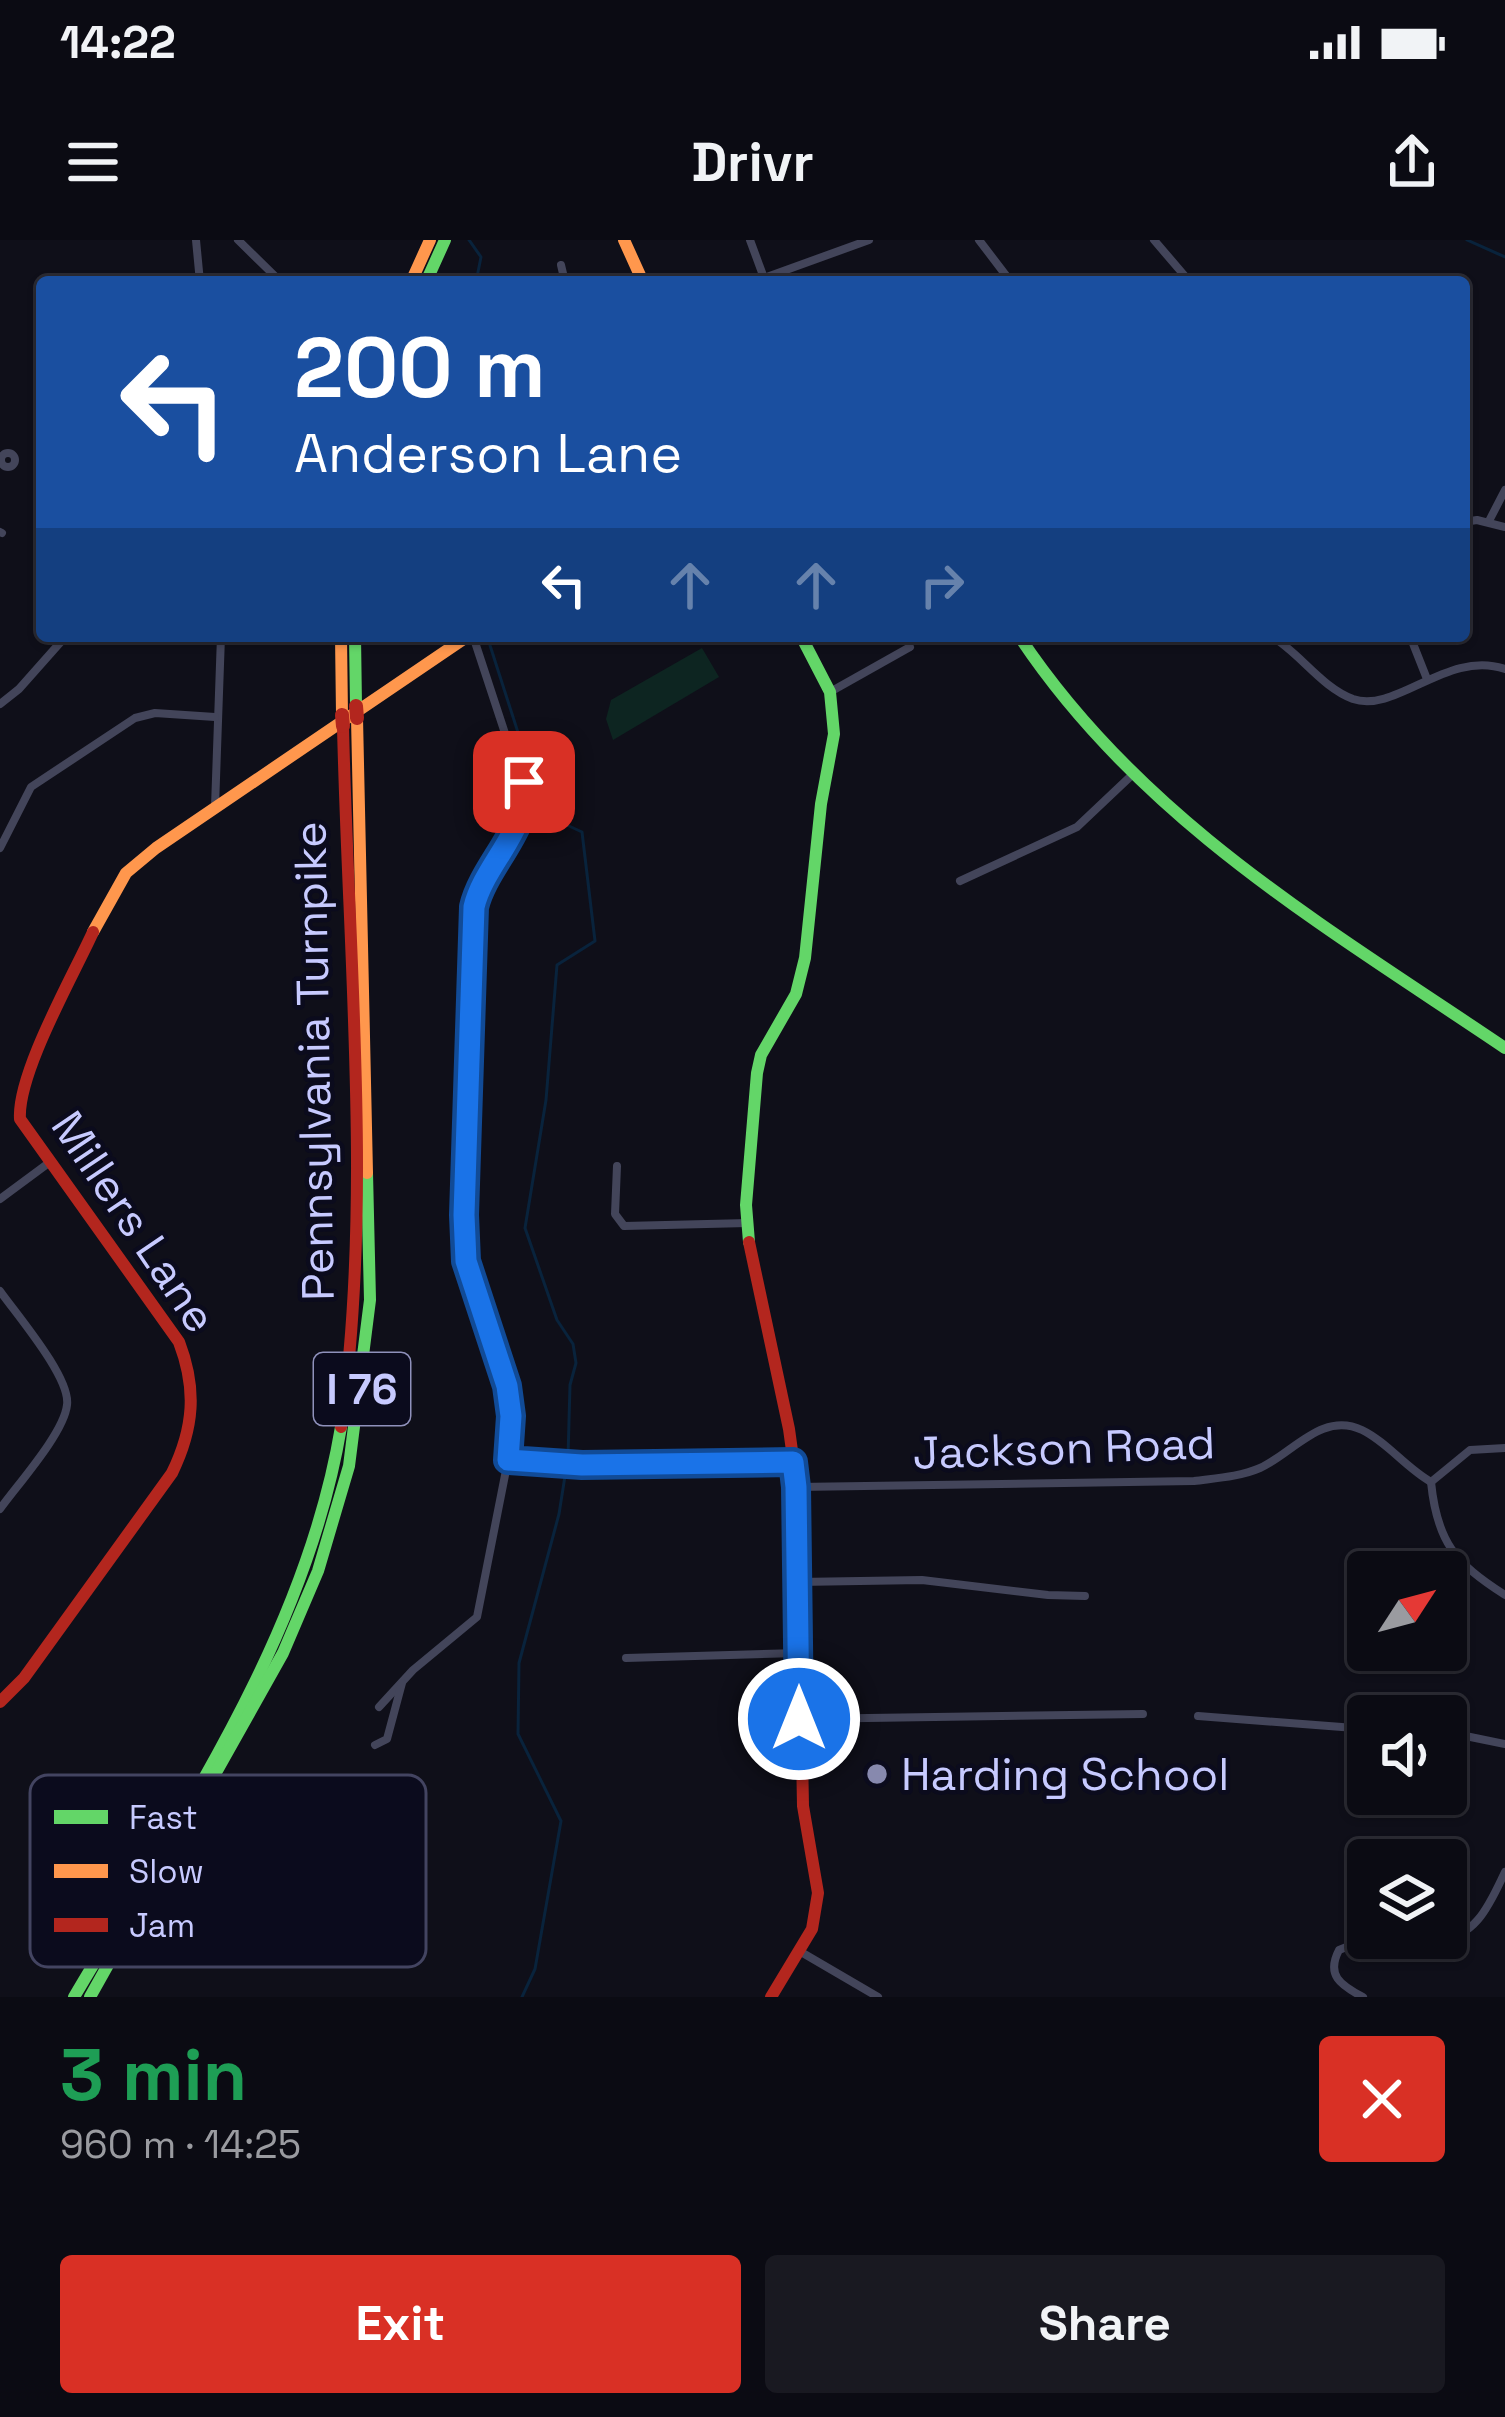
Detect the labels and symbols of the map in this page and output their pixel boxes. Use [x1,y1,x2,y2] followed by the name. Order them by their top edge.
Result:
[473,731,575,833] pin
[281,821,347,1301] street label: Pennsylvania Turnpike
[39,1100,229,1344] street label: Millers Lane
[314,1353,410,1425] road number: I 76
[912,1414,1216,1482] street label: Jackson Road
[1347,1551,1467,1671] north arrow
[736,1656,862,1782] position arrow
[901,1746,1229,1803] place label: Harding School
[864,1761,890,1787] marker: Harding School
[30,1775,426,1967] legend
[129,1797,198,1839] text: Fast
[129,1851,204,1893] text: Slow
[129,1905,195,1947] text: Jam

